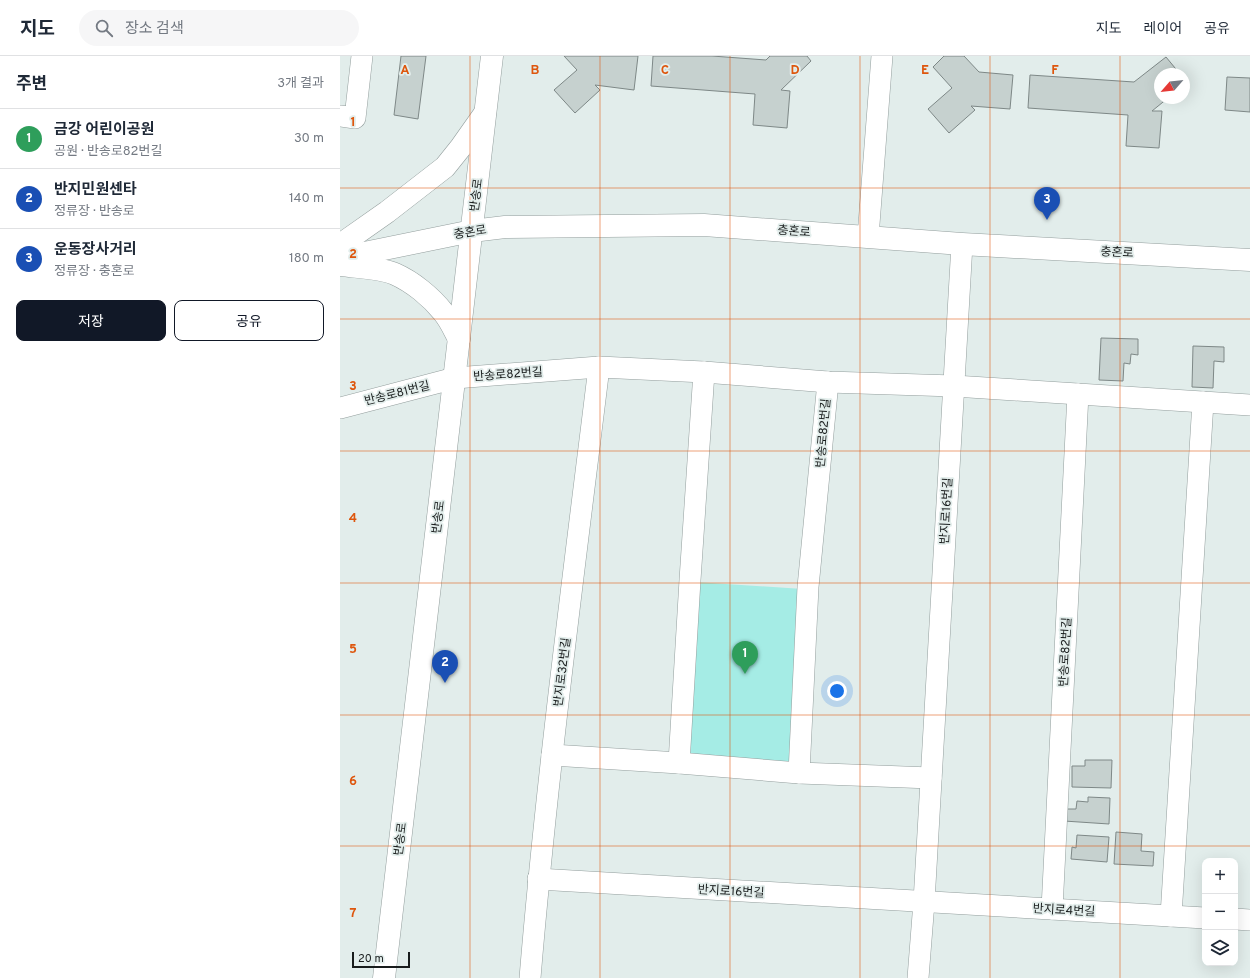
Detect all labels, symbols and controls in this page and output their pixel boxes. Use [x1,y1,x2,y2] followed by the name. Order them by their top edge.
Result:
[79,10,359,46] search box
[93,17,115,39] icon: search
[20,18,55,42] text: 지도
[125,20,184,39] text: 장소 검색
[1096,21,1122,38] text: 지도
[1144,21,1182,38] text: 레이어
[1204,21,1230,38] text: 공유
[400,63,410,79] text: A
[531,63,540,79] text: B
[661,63,669,79] text: C
[790,63,800,79] text: D
[921,63,929,79] text: E
[1051,63,1059,79] text: F
[1154,68,1190,104] north arrow
[16,74,47,96] text: 주변
[277,76,324,92] text: 3개 결과
[350,115,356,131] text: 1
[54,121,154,140] text: 금강 어린이공원
[26,131,32,147] text: 1
[294,131,324,147] text: 30 m
[54,144,162,160] text: 공원 · 반송로82번길
[467,178,487,213] street label: 반송로
[54,181,137,200] text: 반지민원센타
[1034,187,1060,220] pin: 3
[25,191,33,207] text: 2
[289,191,324,207] text: 140 m
[54,204,135,220] text: 정류장 · 반송로
[453,222,488,243] street label: 충혼로
[777,223,811,241] street label: 충혼로
[54,241,137,260] text: 운동장사거리
[1100,244,1134,262] street label: 충혼로
[349,247,357,263] text: 2
[25,251,33,267] text: 3
[289,251,324,267] text: 180 m
[54,264,135,280] text: 정류장 · 충혼로
[16,300,166,341] button: 저장
[174,300,324,341] button: 공유
[473,365,543,385] street label: 반송로82번길
[363,378,432,410] street label: 반송로81번길
[349,379,357,395] text: 3
[813,398,835,468] street label: 반송로82번길
[937,477,957,545] street label: 반지로16번길
[429,500,449,535] street label: 반송로
[349,511,357,527] text: 4
[1056,617,1076,687] street label: 반송로82번길
[551,637,575,708] street label: 반지로32번길
[732,641,758,674] pin: 1
[349,642,357,658] text: 5
[432,650,458,683] pin: 2
[827,681,847,701] your location
[349,774,357,790] text: 6
[391,822,411,857] street label: 반송로
[1202,858,1238,966] map controls
[1202,858,1238,894] button: +
[697,882,765,902] street label: 반지로16번길
[1202,894,1238,930] button: −
[1032,901,1096,921] street label: 반지로4번길
[350,906,357,922] text: 7
[1202,930,1238,966] button: layers
[352,950,410,969] scale bar
[358,952,384,966] text: 20 m

